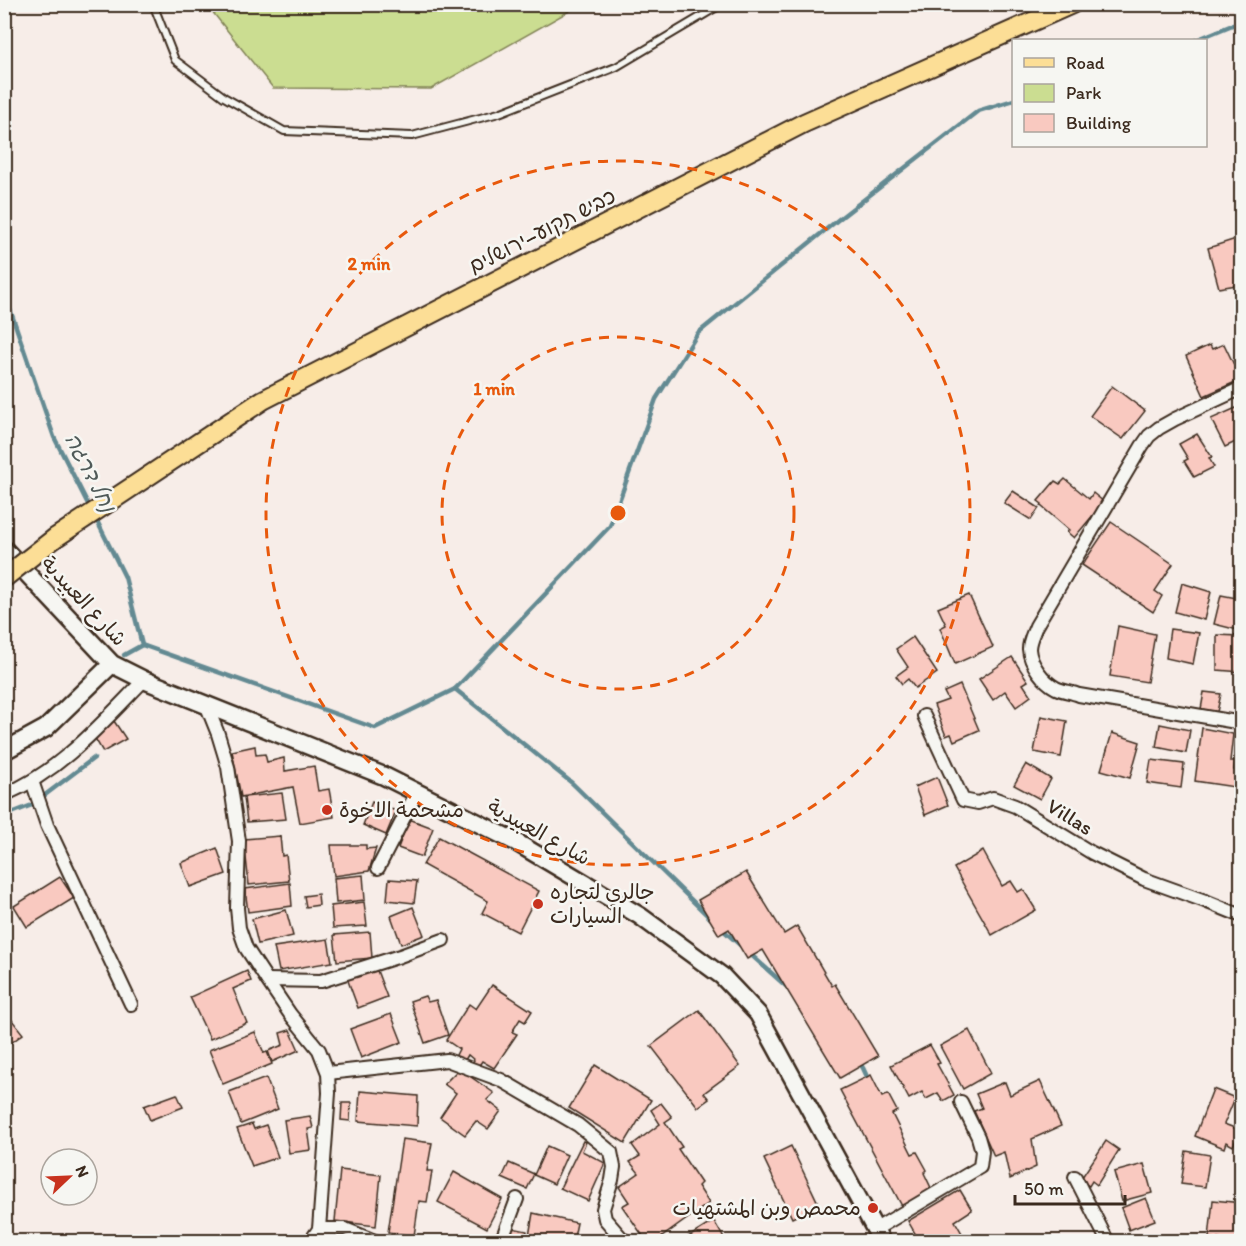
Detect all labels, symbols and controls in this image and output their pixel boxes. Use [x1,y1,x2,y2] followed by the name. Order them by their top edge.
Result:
[1012,39,1207,147] legend
[1066,52,1105,74] text: Road
[1066,82,1101,104] text: Park
[1066,112,1132,134] text: Building
[464,183,620,279] street label: כביש תקוע–ירושלים
[348,253,391,275] text: 2 min
[473,378,515,400] text: 1 min
[59,428,123,518] water label: נחל דרגה
[608,503,628,523] centre of rings
[34,551,132,653] street label: شارع العبيدية
[482,793,595,873] street label: شارع العبيدية
[1043,793,1098,840] street label: Villas
[339,797,464,823] place label: مشحمة الاخوة
[320,803,334,817] marker: مشحمة الاخوة
[550,879,655,928] place label: جالري لتجاره السيارات
[531,897,545,911] marker: جالري لتجاره السيارات
[39,1147,99,1207] north arrow
[71,1163,93,1180] text: N
[1015,1168,1124,1206] scale bar
[1024,1178,1064,1200] text: 50 m
[673,1195,861,1221] place label: محمص وبن المشتهيات
[866,1201,880,1215] marker: محمص وبن المشتهيات

